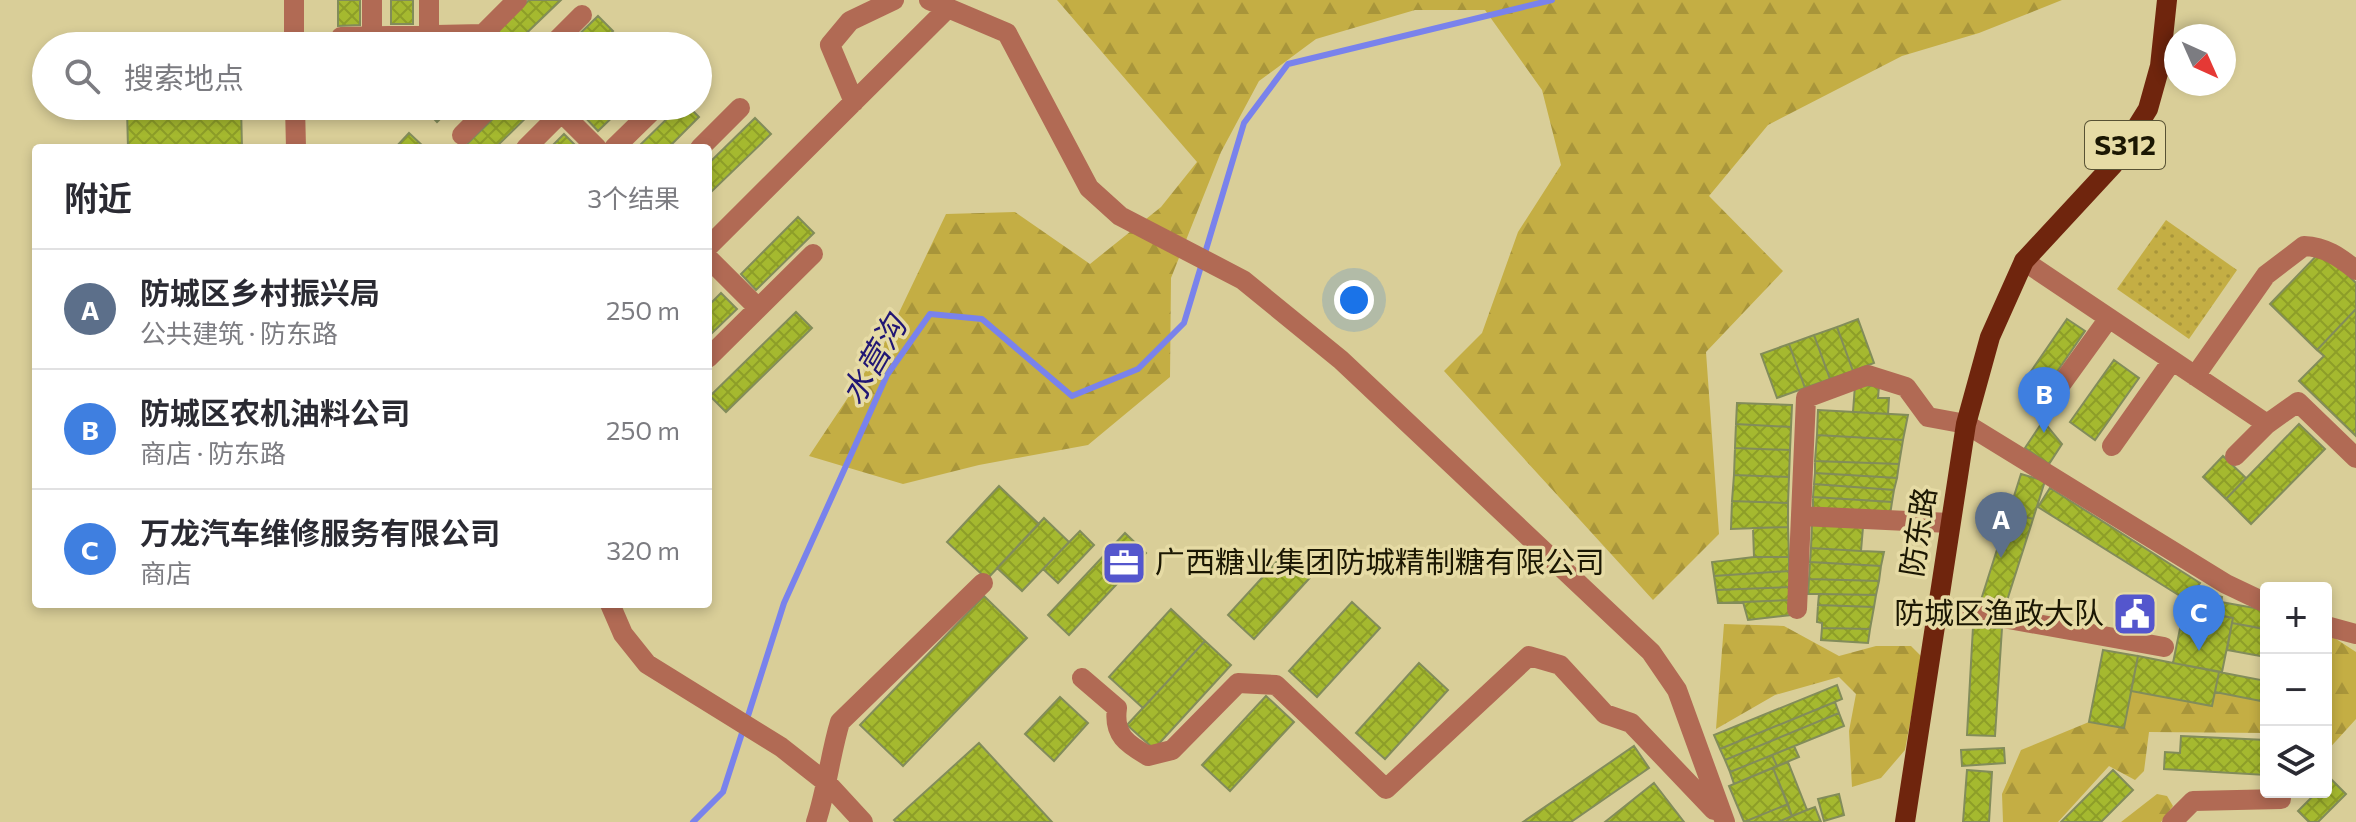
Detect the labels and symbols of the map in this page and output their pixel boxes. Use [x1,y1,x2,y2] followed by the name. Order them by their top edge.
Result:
[2164,24,2236,96] north arrow
[2085,121,2165,169] road number: S312
[1334,280,1374,320] your location
[831,305,915,411] water label: 水营沟
[2018,367,2070,433] pin: B
[1891,484,1942,579] street label: 防东路
[1975,492,2027,558] pin: A
[1100,539,1148,587] office icon: 广西糖业集团防城精制糖有限公司
[1155,542,1605,579] place label: 广西糖业集团防城精制糖有限公司
[2173,585,2225,651] pin: C
[2111,590,2159,638] public building icon: 防城区渔政大队
[1894,593,2104,630] place label: 防城区渔政大队

